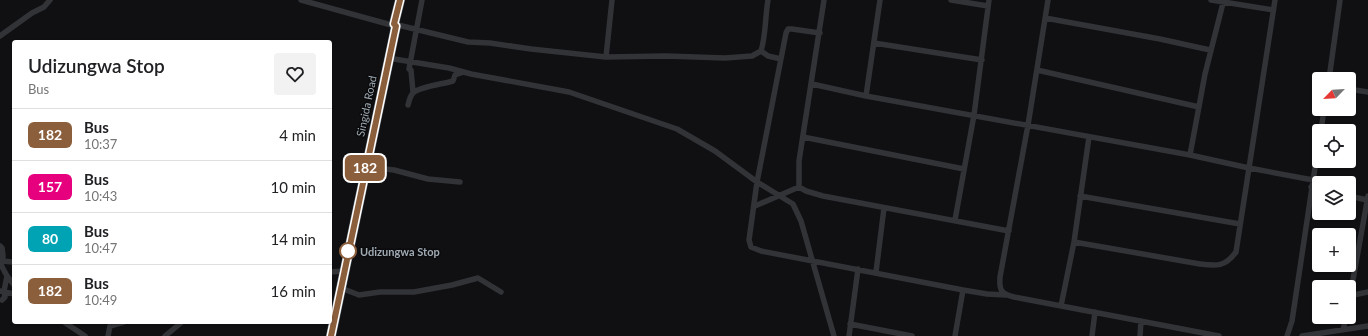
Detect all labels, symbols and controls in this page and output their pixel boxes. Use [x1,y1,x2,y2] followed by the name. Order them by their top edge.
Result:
[274,53,316,95] button: heart
[28,54,165,77] text: Udizungwa Stop
[1312,72,1356,116] north arrow
[1312,72,1356,324] map controls
[353,74,379,138] street label: Singida Road
[28,81,49,97] text: Bus
[84,118,109,136] text: Bus
[1312,124,1356,168] button: locate
[38,126,62,143] text: 182
[279,126,316,144] text: 4 min
[84,136,117,152] text: 10:37
[342,155,388,181] line badge: 182
[353,159,377,176] text: 182
[84,170,109,188] text: Bus
[1312,176,1356,220] button: layers
[38,178,62,195] text: 157
[270,178,316,196] text: 10 min
[84,188,117,204] text: 10:43
[84,222,109,240] text: Bus
[1312,228,1356,272] button: +
[42,230,58,247] text: 80
[270,230,316,248] text: 14 min
[84,240,117,256] text: 10:47
[339,242,357,260] marker: Udizungwa Stop
[360,245,440,258] place label: Udizungwa Stop
[84,274,109,292] text: Bus
[1312,280,1356,324] button: −
[38,282,62,299] text: 182
[270,282,316,300] text: 16 min
[84,292,117,308] text: 10:49

